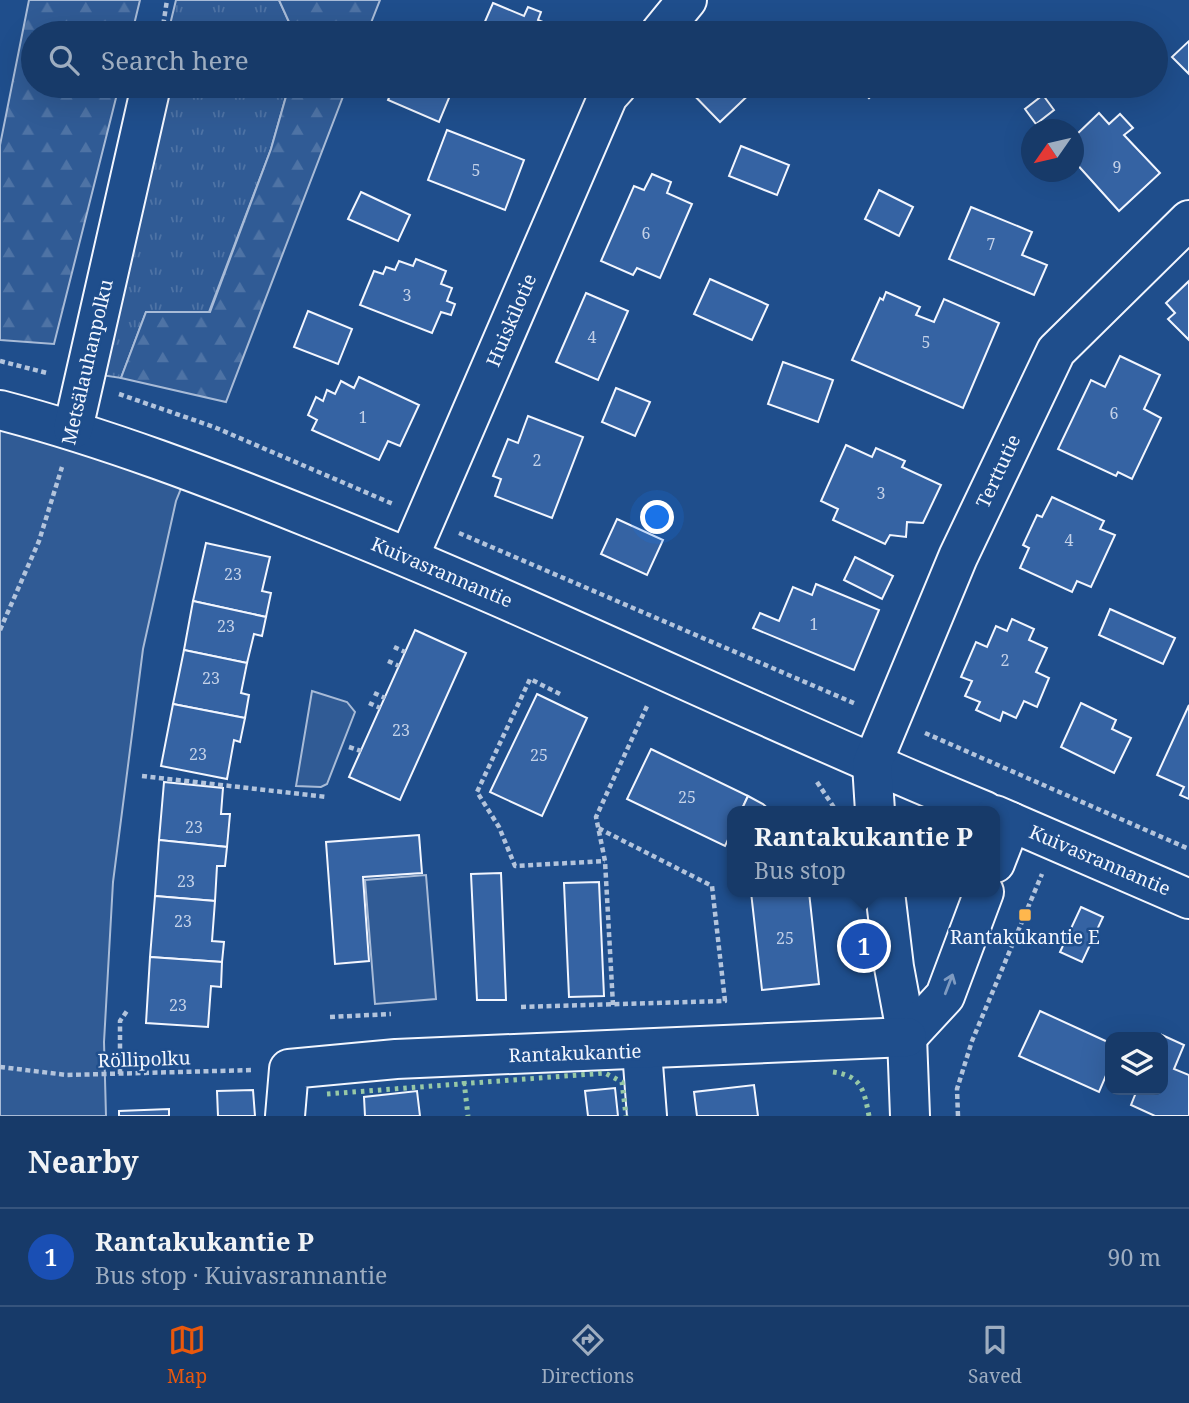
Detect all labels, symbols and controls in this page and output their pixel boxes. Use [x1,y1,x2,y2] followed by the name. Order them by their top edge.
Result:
[21,21,1168,98] search box
[45,41,83,79] icon: search
[101,42,249,78] text: Search here
[1021,119,1084,182] north arrow
[1113,156,1121,178] house number: 9
[472,159,480,181] house number: 5
[642,222,651,244] house number: 6
[987,233,996,255] house number: 7
[480,269,542,371] street label: Huiskilotie
[55,277,119,447] street label: Metsälauhanpolku
[403,284,412,306] house number: 3
[588,326,597,348] house number: 4
[922,331,930,353] house number: 5
[1110,402,1119,424] house number: 6
[359,406,367,428] house number: 1
[970,430,1026,512] street label: Terttutie
[533,449,541,471] house number: 2
[877,482,886,504] house number: 3
[640,500,674,534] your location
[1065,529,1074,551] house number: 4
[367,531,517,613] street label: Kuivasrannantie
[224,563,242,585] house number: 23
[810,613,818,635] house number: 1
[217,615,235,637] house number: 23
[1001,649,1009,671] house number: 2
[202,667,220,689] house number: 23
[392,719,410,741] house number: 23
[189,743,207,765] house number: 23
[530,744,548,766] house number: 25
[678,786,696,808] house number: 25
[727,806,1000,897] popup
[185,816,203,838] house number: 23
[754,818,973,854] text: Rantakukantie P
[1025,819,1175,901] street label: Kuivasrannantie
[754,854,846,886] text: Bus stop
[177,870,195,892] house number: 23
[1017,907,1033,923] marker: Rantakukantie E
[174,910,192,932] house number: 23
[841,920,887,972] pin: 1
[950,924,1100,950] place label: Rantakukantie E
[776,927,794,949] house number: 25
[944,974,957,995] one-way arrow
[169,994,187,1016] house number: 23
[1105,1032,1168,1095] map controls
[1105,1032,1168,1095] button: layers
[508,1038,642,1068] street label: Rantakukantie
[97,1044,191,1074] street label: Röllipolku
[28,1141,139,1182] text: Nearby
[95,1223,314,1259] text: Rantakukantie P
[45,1241,58,1273] text: 1
[1108,1241,1161,1273] text: 90 m
[95,1259,387,1291] text: Bus stop · Kuivasrannantie
[167,1321,207,1389] tab: Map
[541,1321,634,1389] tab: Directions
[968,1321,1022,1389] tab: Saved

